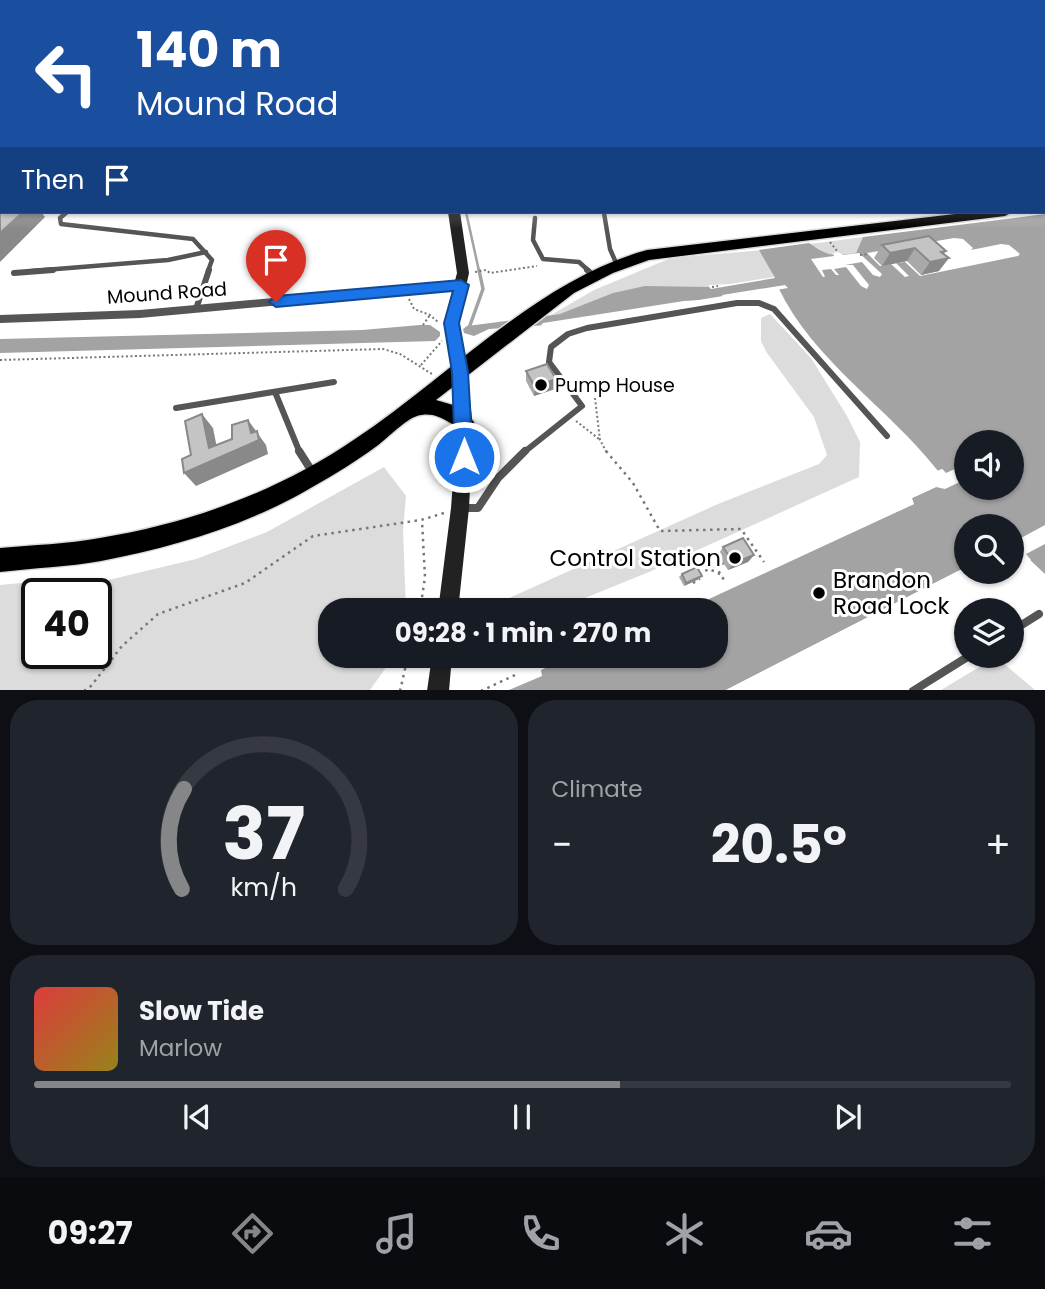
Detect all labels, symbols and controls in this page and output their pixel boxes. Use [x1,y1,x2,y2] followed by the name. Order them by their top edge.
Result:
[136,16,282,84] text: 140 m
[21,28,112,119] icon: left
[136,81,338,126] text: Mound Road
[98,161,136,199] icon: arrive
[21,162,84,198] text: Then
[246,230,306,302] pin
[257,241,295,279] icon: arrive
[106,275,228,311] street label: Mound Road
[555,372,675,399] place label: Pump House
[533,377,549,393] marker: Pump House
[427,420,501,494] position arrow
[954,430,1024,668] map controls
[954,430,1024,500] button: sound
[954,514,1024,584] button: search
[549,542,721,574] place label: Control Station
[727,550,743,566] marker: Control Station
[833,564,950,622] place label: Brandon Road Lock
[21,578,112,669] speed limit sign: 40
[811,585,827,601] marker: Brandon Road Lock
[954,598,1024,668] button: layers
[395,615,651,651] text: 09:28 · 1 min · 270 m
[552,773,642,805] text: Climate
[222,783,305,884] text: 37
[711,808,847,881] text: 20.5°
[552,818,572,871] text: −
[985,818,1011,871] text: +
[230,869,297,904] text: km/h
[139,993,264,1029] text: Slow Tide
[139,1032,222,1064] text: Marlow
[178,1098,216,1136] icon: previous
[503,1098,541,1136] icon: pause
[829,1098,867,1136] icon: next
[228,1209,277,1258] icon: directions
[372,1209,421,1258] icon: music
[516,1209,565,1258] icon: phone
[660,1209,709,1258] icon: climate
[804,1209,853,1258] icon: car
[948,1209,997,1258] icon: filters
[48,1210,133,1255] text: 09:27

